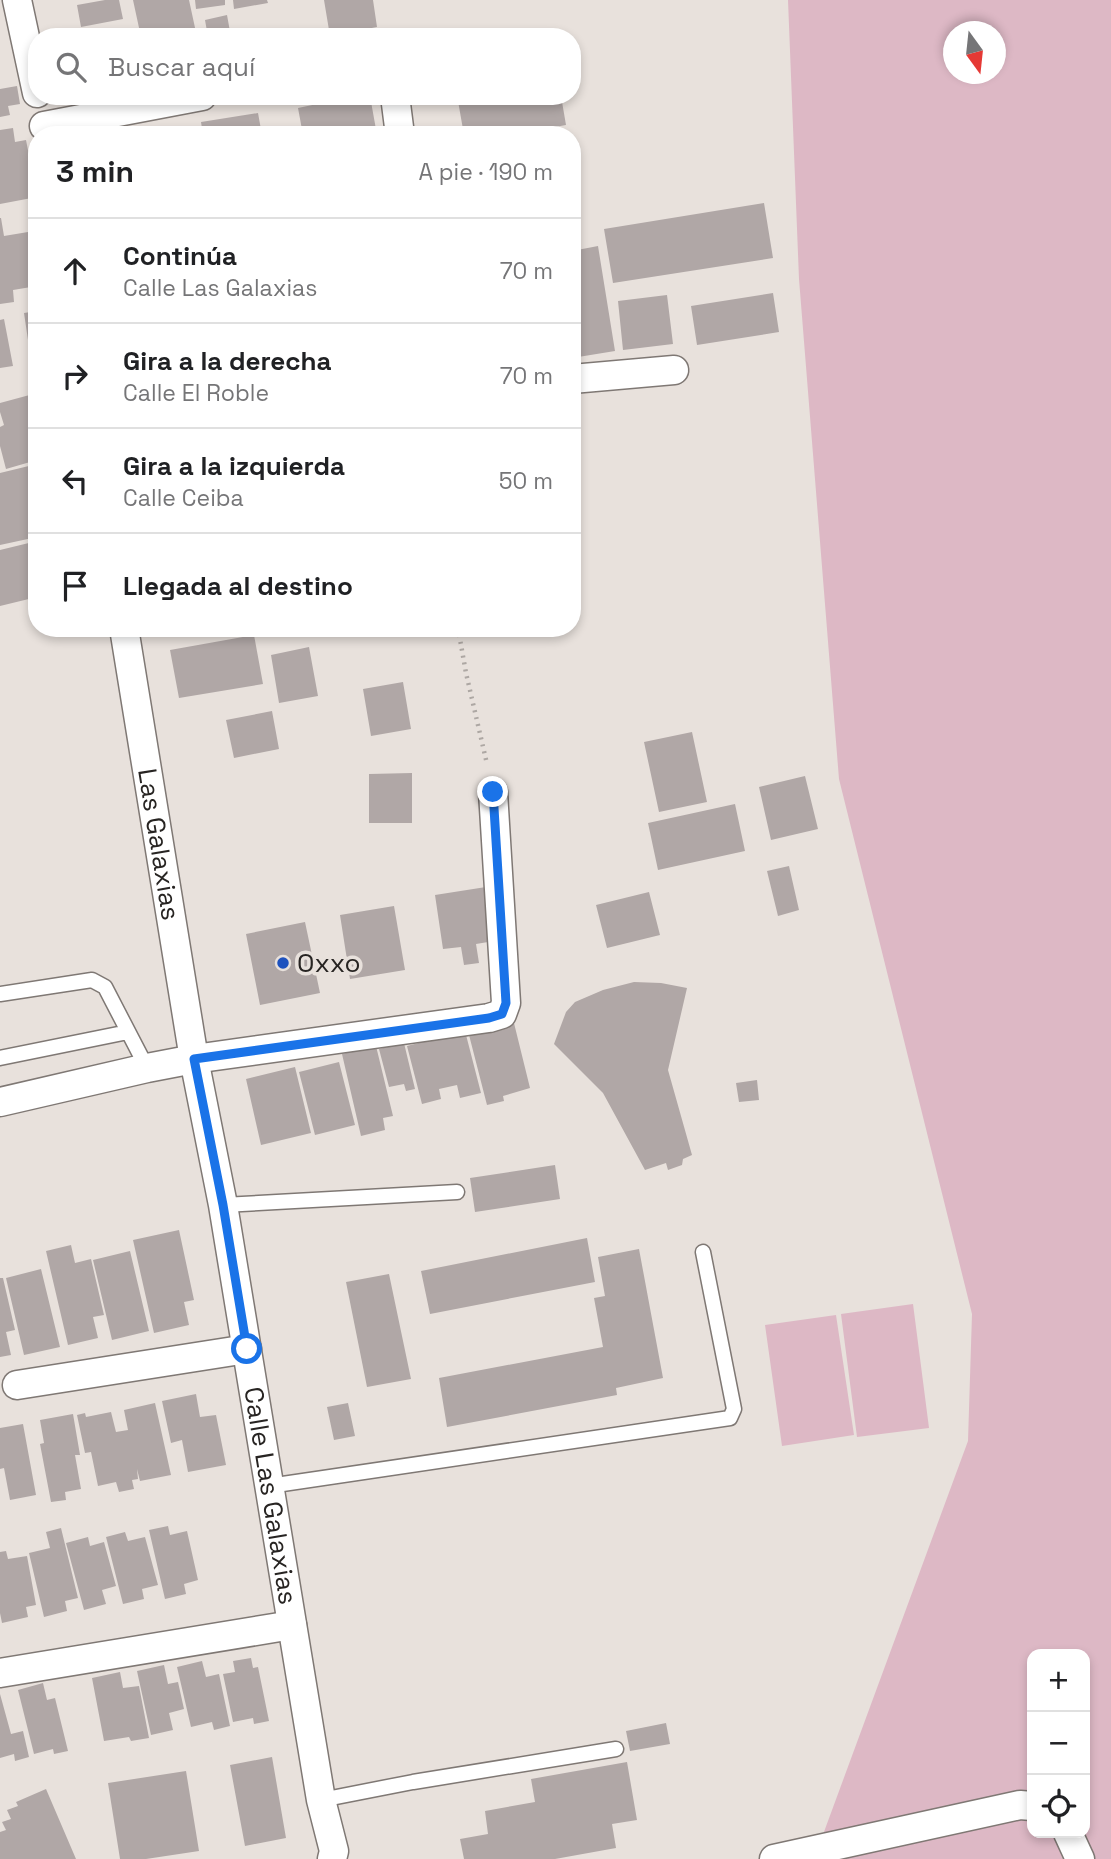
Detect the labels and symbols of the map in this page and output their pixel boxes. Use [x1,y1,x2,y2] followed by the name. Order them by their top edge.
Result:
[943,21,1006,84] north arrow
[130,766,188,923] street label: Las Galaxias
[477,776,508,807] route end
[297,946,360,980] place label: Oxxo
[275,955,291,971] marker: Oxxo
[231,1333,262,1364] route start
[236,1384,305,1607] street label: Calle Las Galaxias

